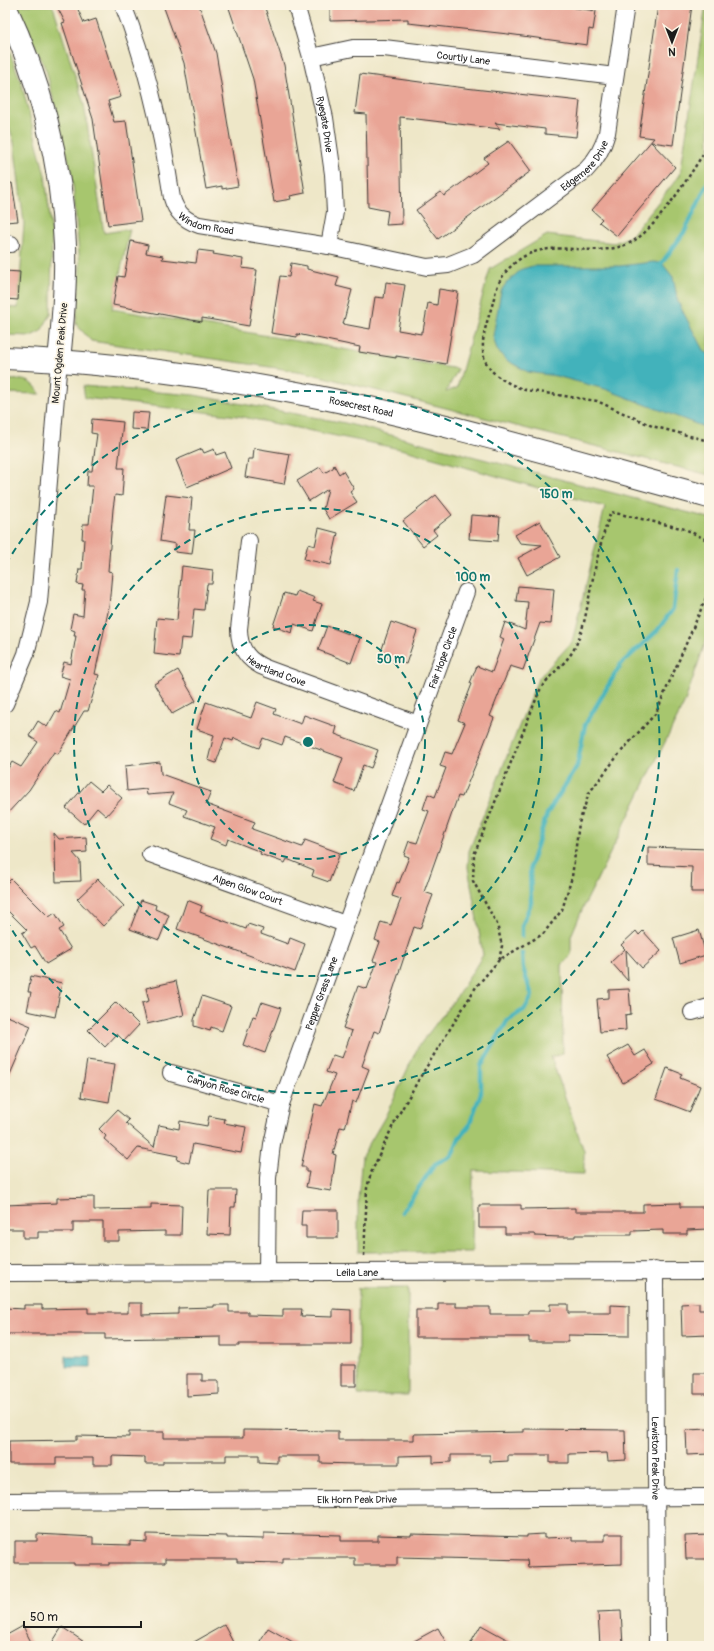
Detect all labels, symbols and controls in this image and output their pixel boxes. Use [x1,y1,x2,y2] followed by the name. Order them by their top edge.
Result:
[652,22,692,62] north arrow
[668,45,676,58] text: N
[436,49,491,68] street label: Courtly Lane
[313,95,335,153] street label: Ryegate Drive
[559,139,611,194] street label: Edgemere Drive
[175,210,235,238] street label: Windom Road
[50,302,70,404] street label: Mount Ogden Peak Drive
[328,394,394,420] street label: Rosecrest Road
[540,487,573,502] text: 150 m
[456,570,491,585] text: 100 m
[427,625,460,691] street label: Fair Hope Circle
[377,652,405,667] text: 50 m
[243,653,307,689] street label: Heartland Cove
[301,735,315,749] centre of rings
[211,872,285,908] street label: Alpen Glow Court
[303,955,341,1032] street label: Pepper Grass Lane
[185,1073,266,1106] street label: Canyon Rose Circle
[336,1267,378,1279] street label: Leila Lane
[649,1416,661,1500] street label: Lewiston Peak Drive
[317,1494,397,1506] street label: Elk Horn Peak Drive
[24,1603,141,1629] scale bar
[30,1610,58,1625] text: 50 m

